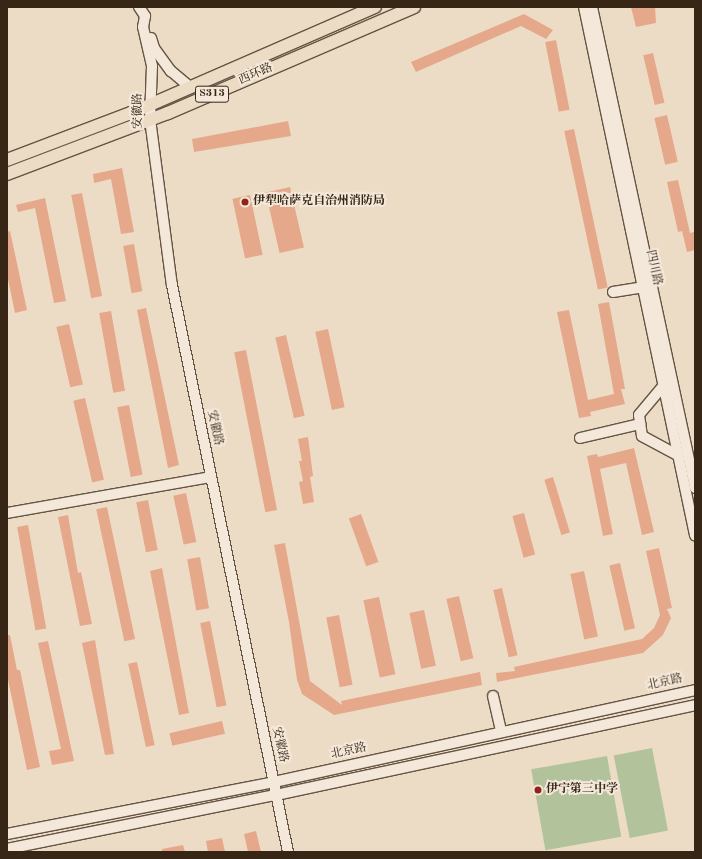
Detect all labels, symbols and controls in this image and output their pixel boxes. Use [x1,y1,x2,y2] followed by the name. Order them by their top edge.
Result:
[237,61,275,89] street label: 西环路
[195,85,229,103] road number: S313
[132,93,146,129] street label: 安徽路
[253,195,385,209] place label: 伊犁哈萨克自治州消防局
[240,197,250,207] marker: 伊犁哈萨克自治州消防局
[642,249,664,287] street label: 四川路
[203,409,225,447] street label: 安徽路
[646,672,684,694] street label: 北京路
[268,726,290,764] street label: 安徽路
[330,741,368,763] street label: 北京路
[546,783,618,797] place label: 伊宁第三中学
[533,785,543,795] marker: 伊宁第三中学

